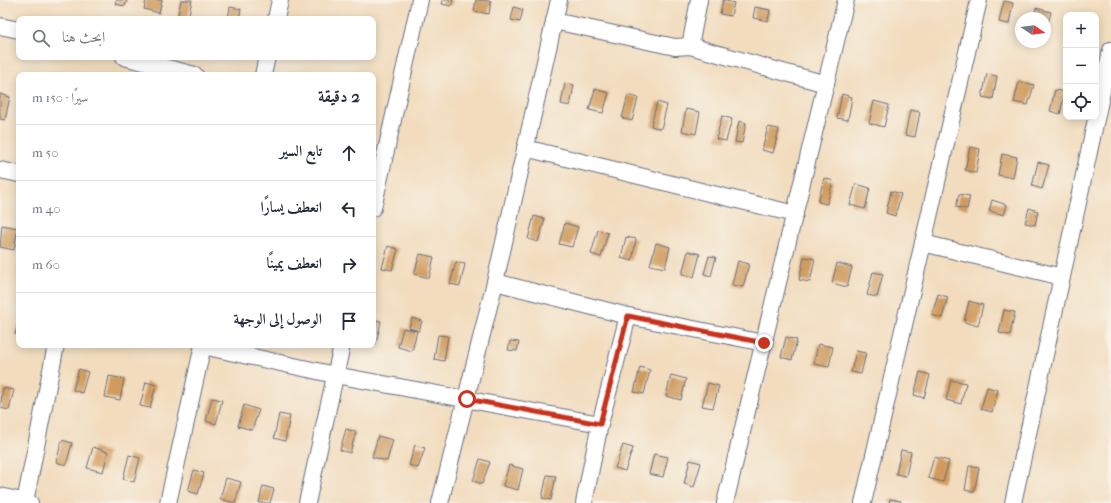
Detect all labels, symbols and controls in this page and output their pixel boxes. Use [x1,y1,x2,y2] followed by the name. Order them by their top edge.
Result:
[1015,12,1051,48] north arrow
[1063,12,1099,120] map controls
[1063,12,1099,48] button: +
[16,16,376,60] search box
[30,27,52,49] icon: search
[62,28,105,46] text: ابحث هنا
[1063,48,1099,84] button: −
[1063,84,1099,120] button: locate
[318,86,360,106] text: 2 دقيقة
[32,90,89,105] text: سيرًا · 150 m
[280,142,322,160] text: تابع السير
[338,142,360,164] icon: ahead
[32,145,58,160] text: 50 m
[261,198,322,216] text: انعطف يسارًا
[338,198,360,220] icon: left
[32,201,60,216] text: 40 m
[267,254,322,272] text: انعطف يمينًا
[338,254,360,276] icon: right
[32,257,60,272] text: 60 m
[233,310,322,328] text: الوصول إلى الوجهة
[338,310,360,332] icon: arrive
[755,334,773,352] route end
[458,390,476,408] route start

